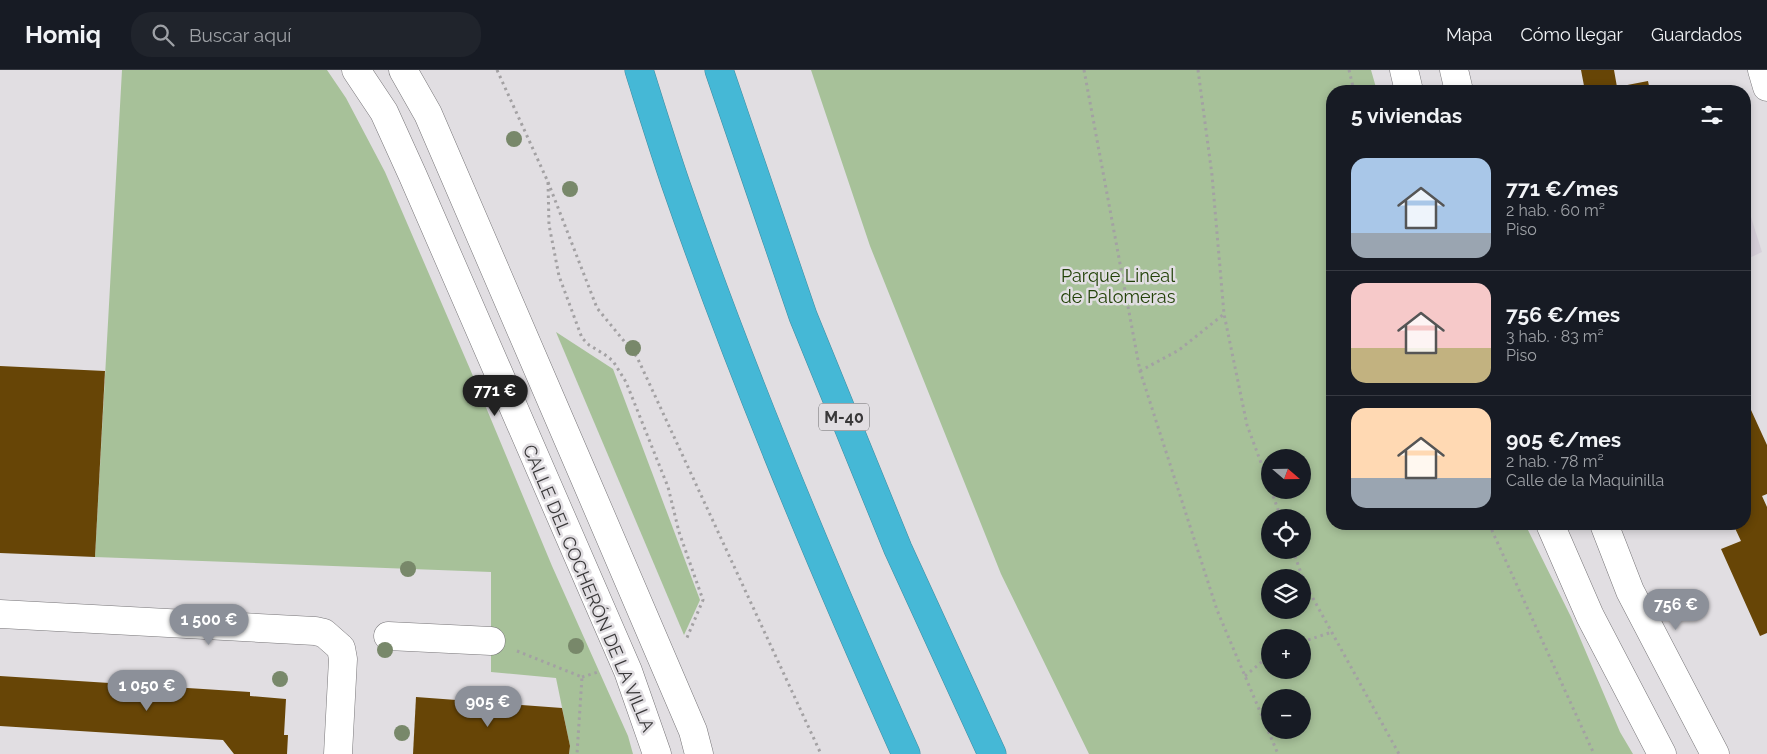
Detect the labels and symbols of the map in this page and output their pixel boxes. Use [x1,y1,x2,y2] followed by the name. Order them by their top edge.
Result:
[1061,265,1176,307] park label: Parque Lineal de Palomeras
[460,374,530,417] pin: 771 €
[819,404,869,431] road number: M-40
[519,441,660,735] street label: CALLE DEL COCHERÓN DE LA VILLA
[1261,449,1311,499] north arrow
[1641,588,1711,631] pin: 756 €
[163,604,255,646] pin: 1 500 €
[101,670,193,712] pin: 1 050 €
[453,686,523,728] pin: 905 €

